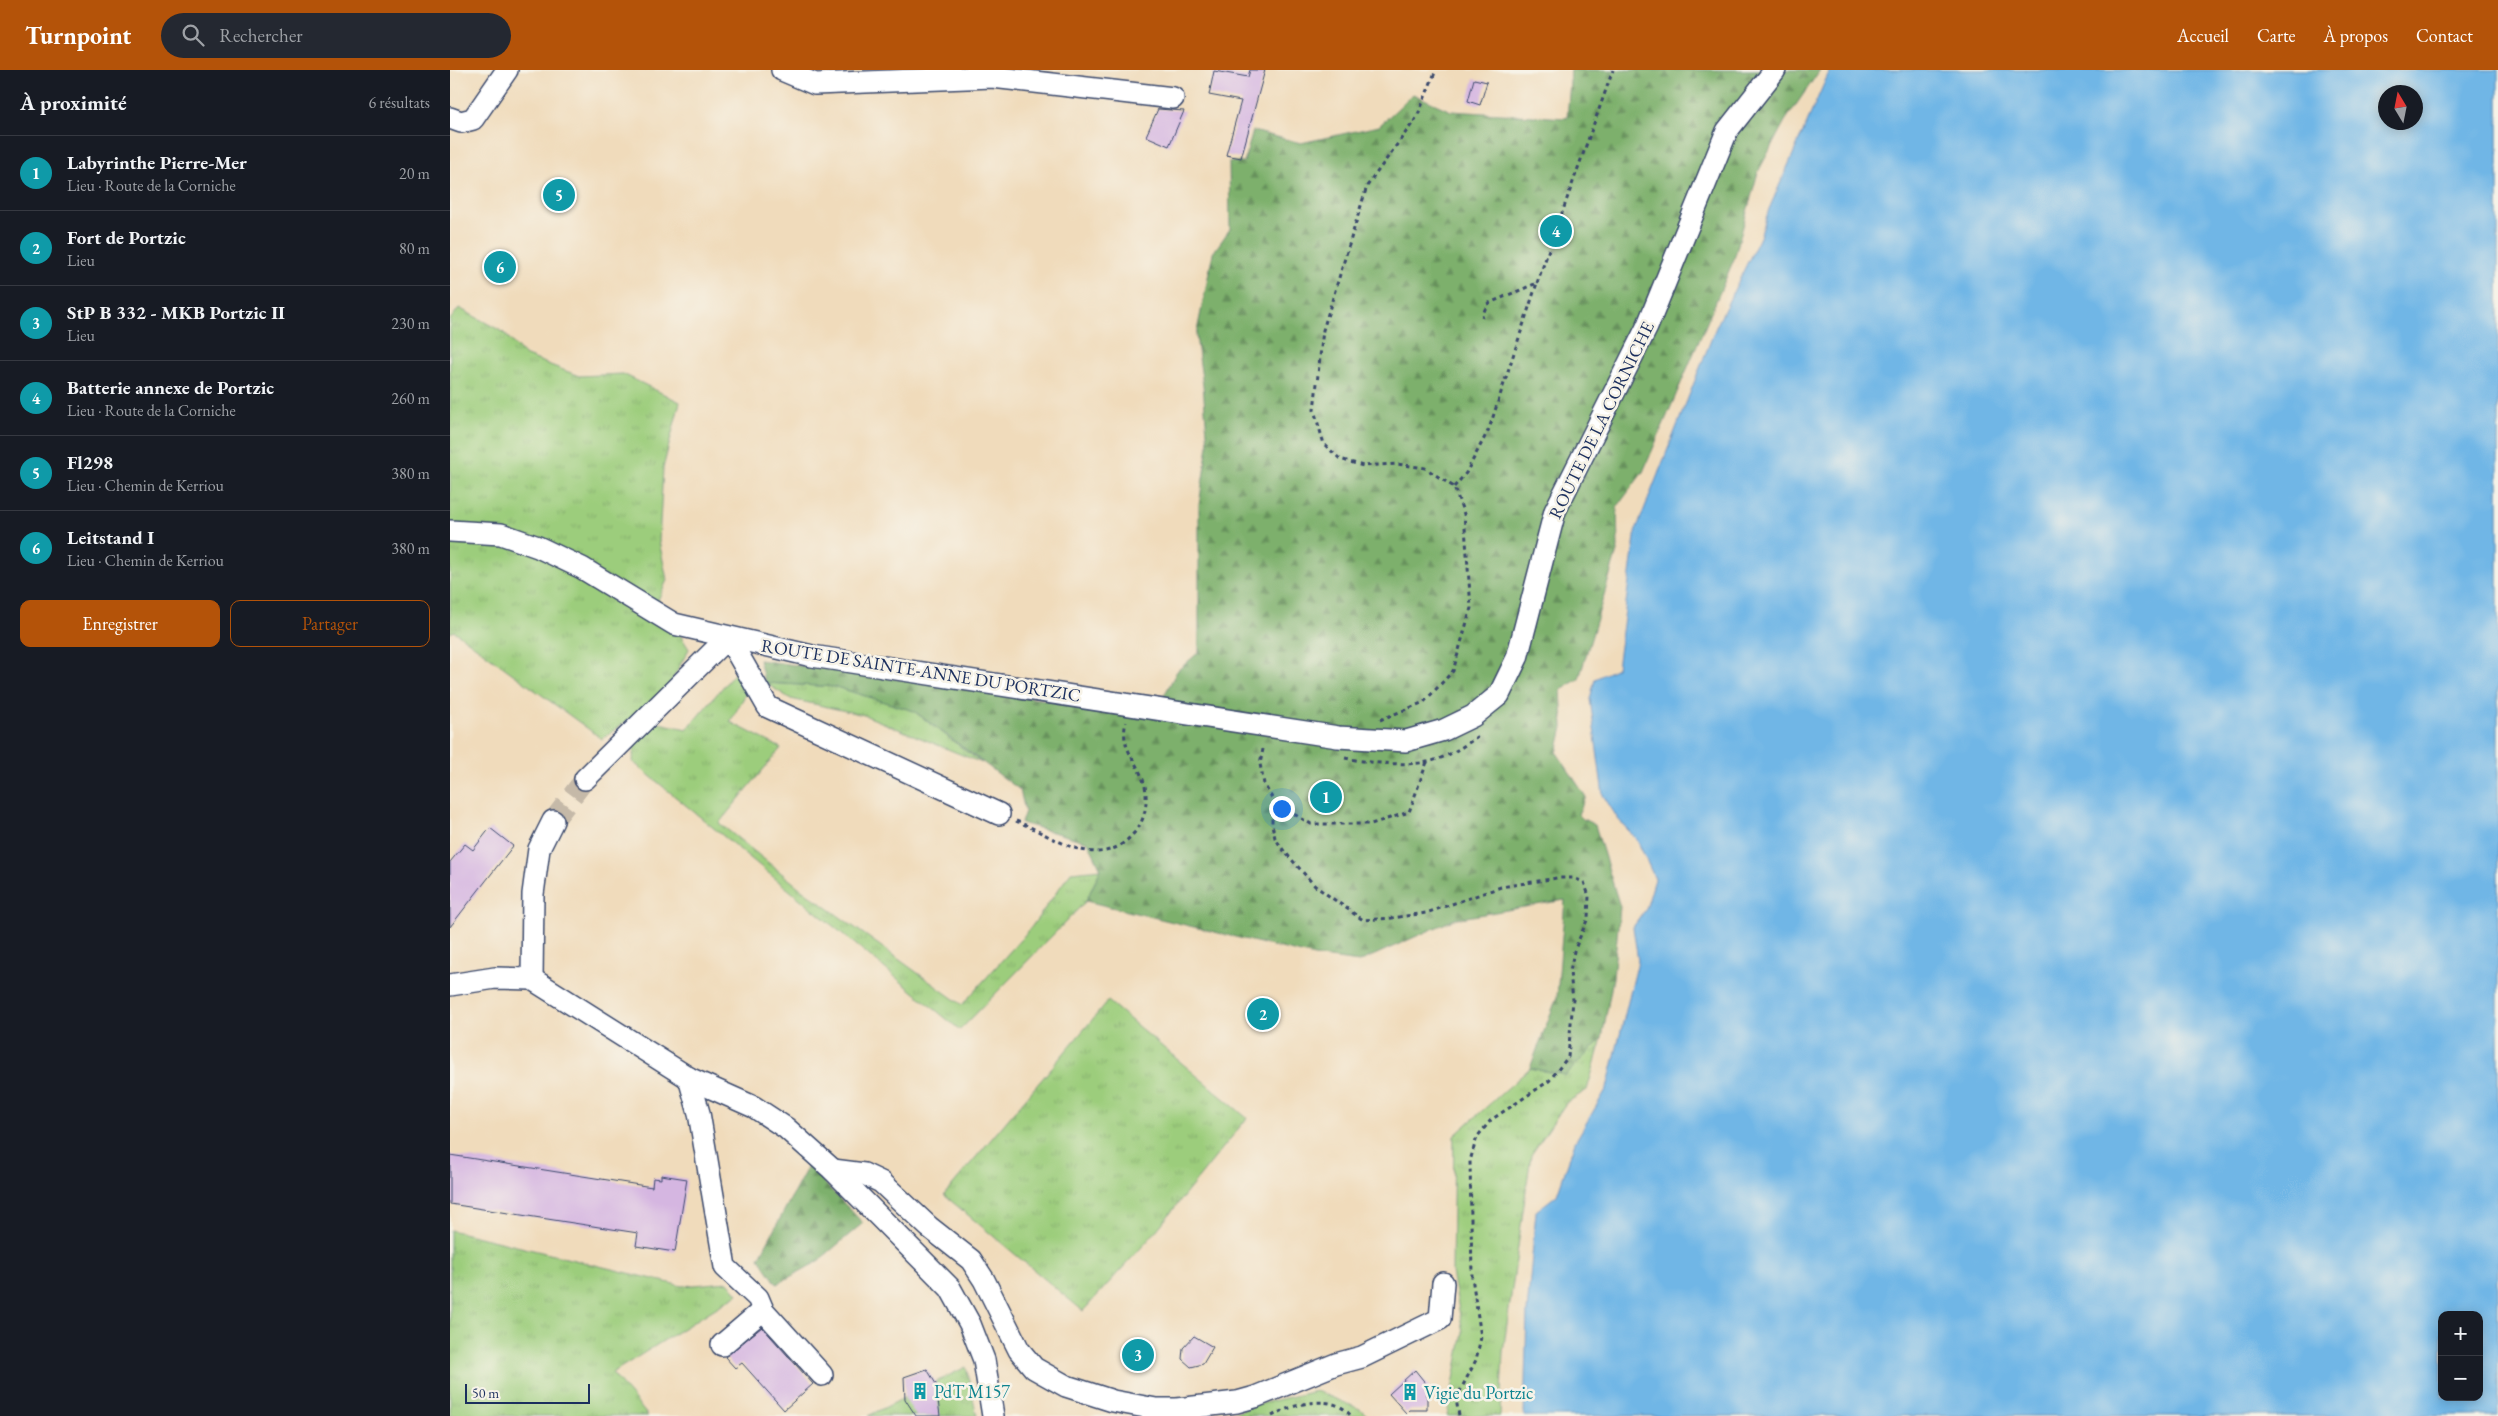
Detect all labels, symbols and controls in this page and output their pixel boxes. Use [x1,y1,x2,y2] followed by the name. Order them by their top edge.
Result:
[161,13,511,58] search box
[25,20,131,51] text: Turnpoint
[179,21,207,49] icon: search
[219,23,303,48] text: Rechercher
[2177,24,2229,47] text: Accueil
[2257,24,2296,47] text: Carte
[2324,24,2388,47] text: À propos
[2416,24,2473,47] text: Contact
[2378,85,2423,130] north arrow
[20,89,127,116] text: À proximité
[368,92,430,113] text: 6 résultats
[67,150,247,175] text: Labyrinthe Pierre-Mer
[32,163,40,184] text: 1
[399,163,430,184] text: 20 m
[67,175,236,196] text: Lieu · Route de la Corniche
[543,176,575,214] pin: 5
[1540,212,1572,250] pin: 4
[67,225,186,250] text: Fort de Portzic
[32,238,40,259] text: 2
[399,238,430,259] text: 80 m
[484,248,516,286] pin: 6
[67,250,95,271] text: Lieu
[67,300,285,325] text: StP B 332 - MKB Portzic II
[32,313,40,334] text: 3
[391,313,430,334] text: 230 m
[1543,318,1659,522] street label: ROUTE DE LA CORNICHE
[67,325,95,346] text: Lieu
[67,375,274,400] text: Batterie annexe de Portzic
[32,388,40,409] text: 4
[391,388,430,409] text: 260 m
[67,400,236,421] text: Lieu · Route de la Corniche
[67,450,113,475] text: Fl298
[32,463,40,484] text: 5
[391,463,430,484] text: 380 m
[67,475,224,496] text: Lieu · Chemin de Kerriou
[67,525,154,550] text: Leitstand I
[32,538,40,559] text: 6
[391,538,430,559] text: 380 m
[67,550,224,571] text: Lieu · Chemin de Kerriou
[20,600,220,647] button: Enregistrer
[230,600,430,647] button: Partager
[760,633,1082,707] street label: ROUTE DE SAINTE-ANNE DU PORTZIC
[1310,778,1342,816] pin: 1
[1269,796,1295,822] your location
[1247,995,1279,1033] pin: 2
[2438,1311,2483,1401] map controls
[2438,1311,2483,1356] button: +
[1122,1336,1154,1374] pin: 3
[2438,1356,2483,1401] button: −
[934,1380,1010,1403] place label: PdT M157
[465,1381,590,1404] scale bar
[910,1381,930,1401] building icon: PdT M157
[1424,1381,1533,1404] place label: Vigie du Portzic
[1400,1382,1420,1402] building icon: Vigie du Portzic
[472,1384,499,1402] text: 50 m

